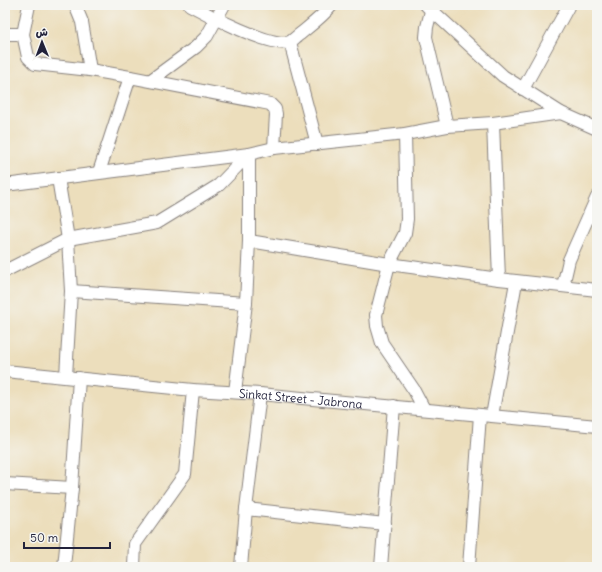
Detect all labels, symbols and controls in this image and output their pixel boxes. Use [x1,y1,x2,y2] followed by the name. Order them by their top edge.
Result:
[22,22,62,62] north arrow
[36,25,48,39] text: ش
[239,385,363,411] street label: Sinkat Street - Jabrona
[24,524,110,550] scale bar
[30,530,59,545] text: 50 m

